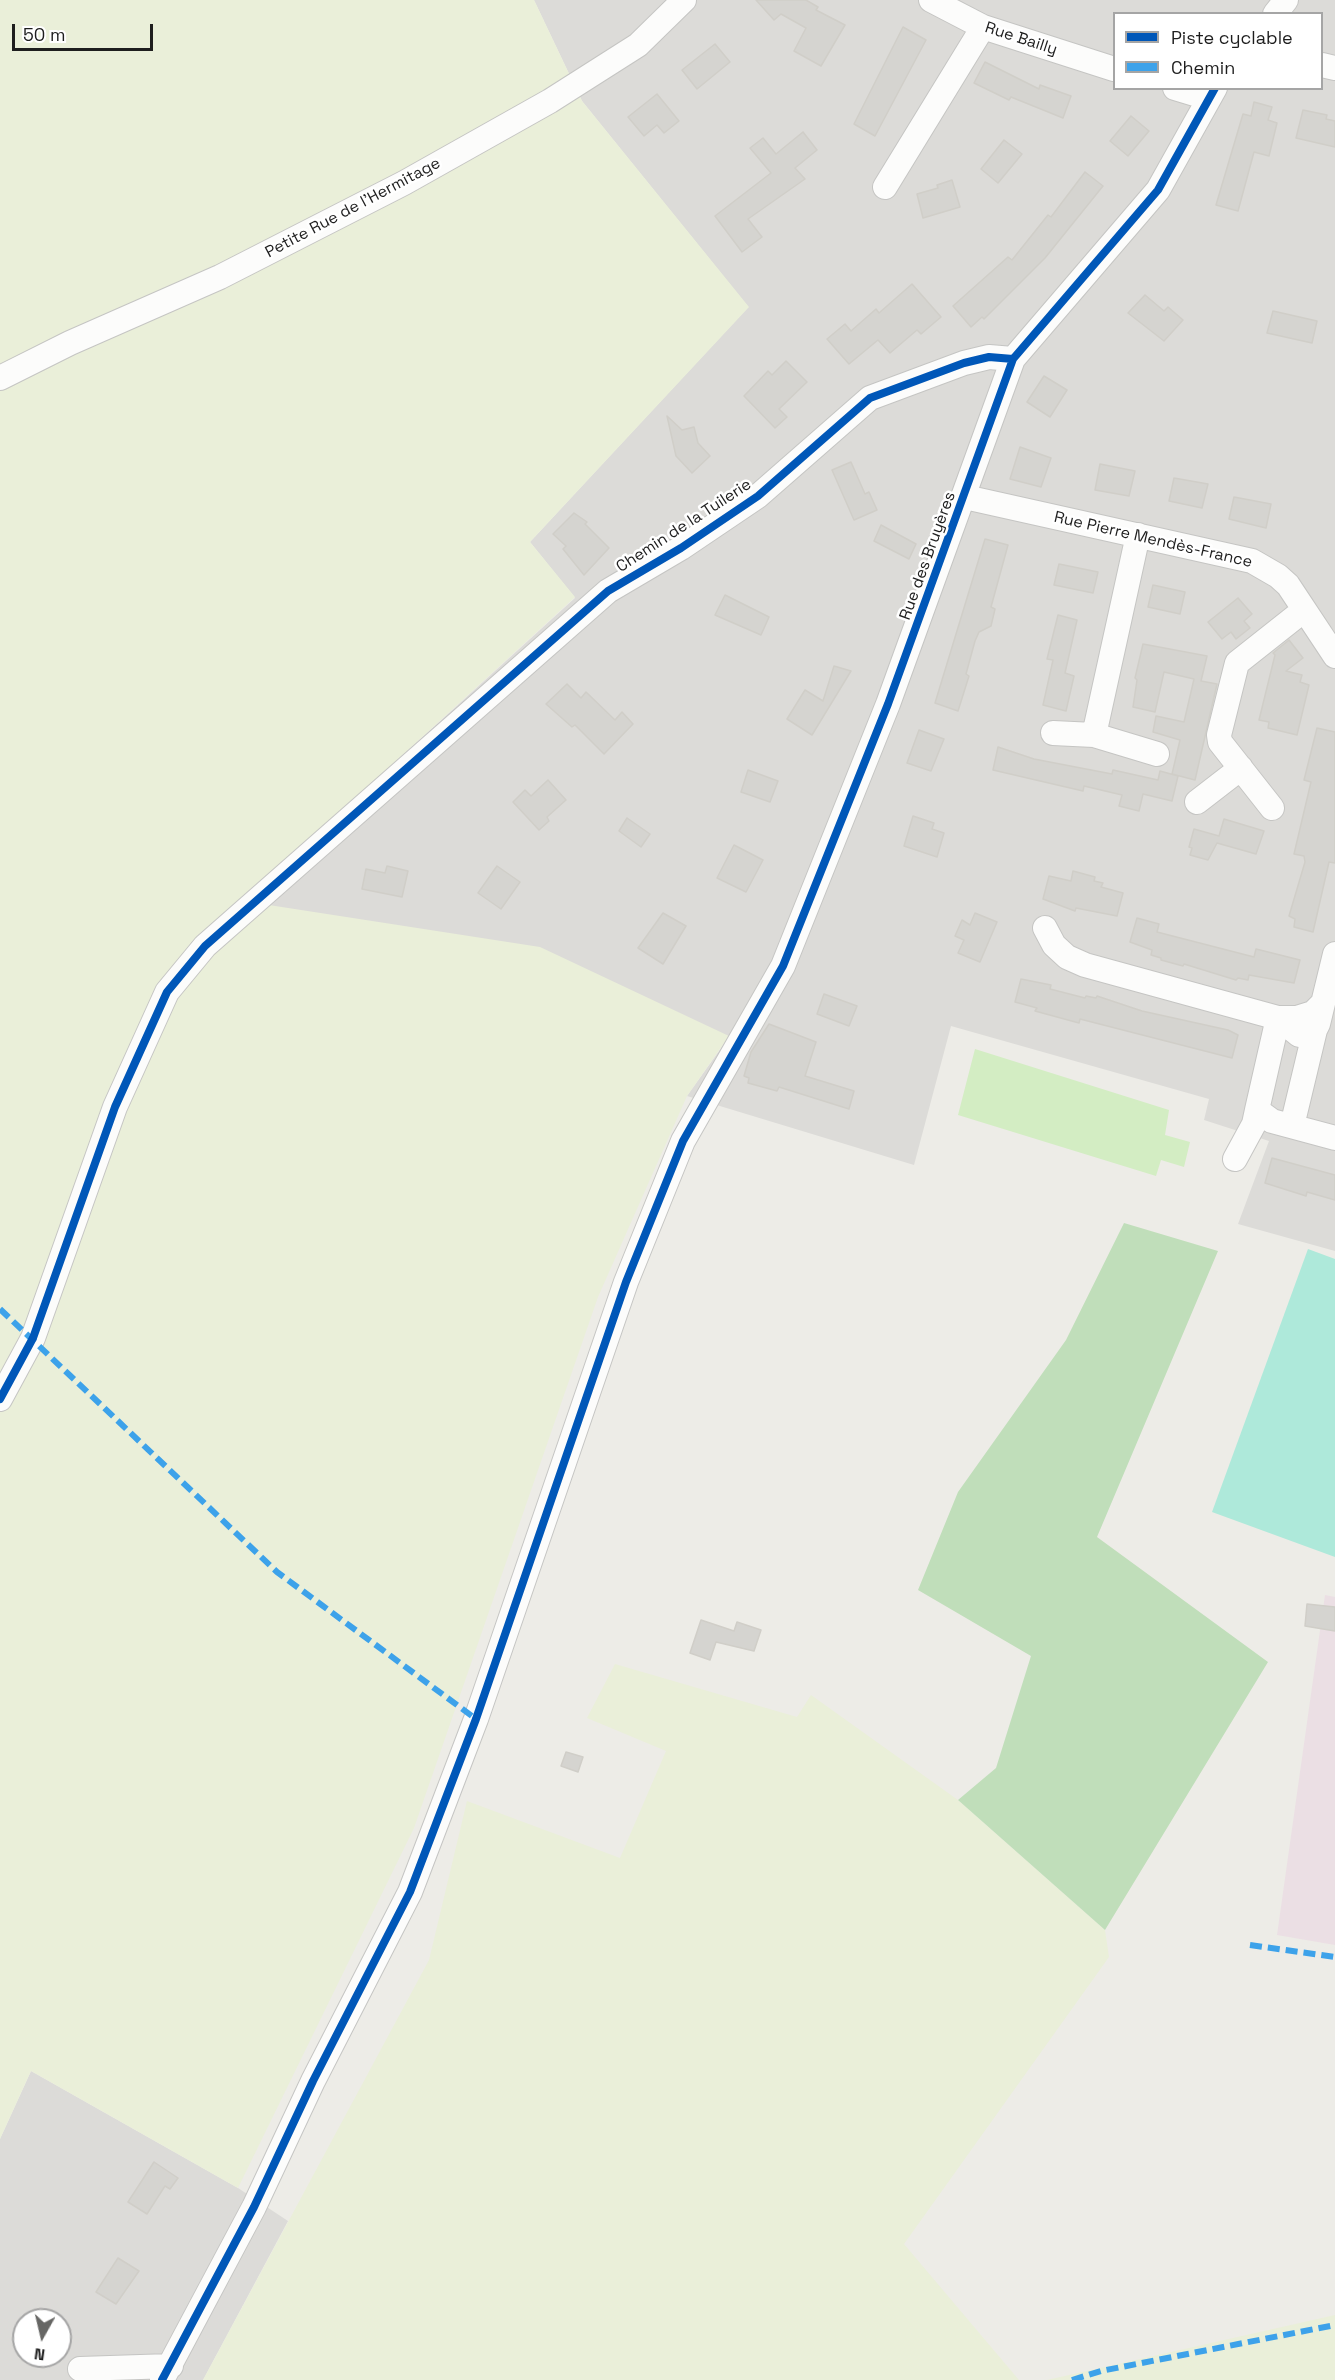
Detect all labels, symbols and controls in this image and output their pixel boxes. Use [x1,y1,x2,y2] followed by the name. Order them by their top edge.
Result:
[15,12,156,50] scale bar
[1113,12,1323,90] legend
[982,18,1060,60] street label: Rue Bailly
[23,23,65,46] text: 50 m
[1171,26,1293,49] text: Piste cyclable
[1171,56,1235,79] text: Chemin
[262,154,444,262] street label: Petite Rue de l'Hermitage
[613,475,755,577] street label: Chemin de la Tuilerie
[896,489,960,623] street label: Rue des Bruyères
[1052,508,1254,572] street label: Rue Pierre Mendès-France
[12,2308,72,2368] north arrow
[33,2343,46,2365] text: N

